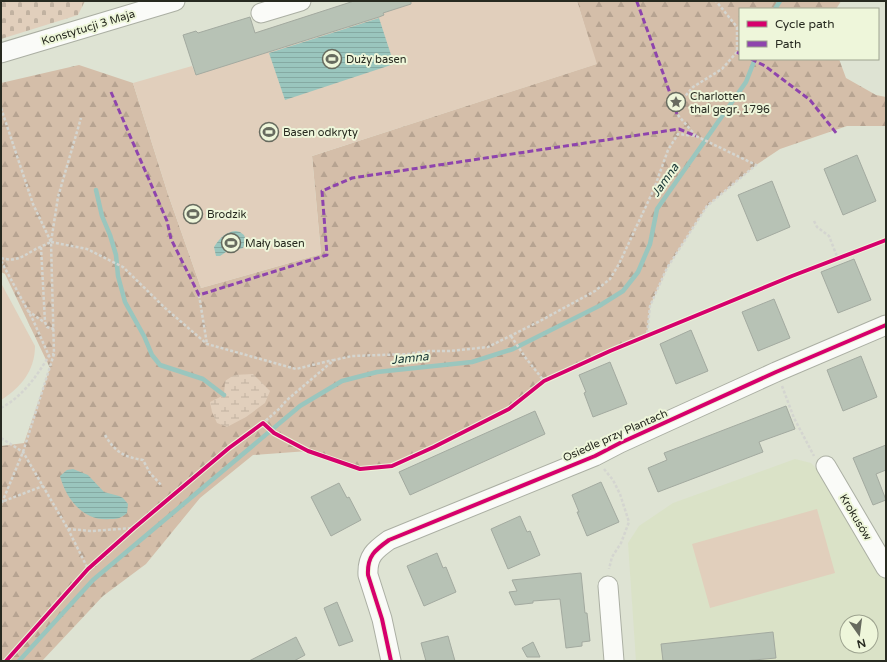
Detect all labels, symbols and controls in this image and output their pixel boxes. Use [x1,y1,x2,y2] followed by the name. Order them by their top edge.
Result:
[40,7,136,48] street label: Konstytucji 3 Maja
[739,8,879,60] legend
[775,17,834,31] text: Cycle path
[775,37,801,51] text: Path
[321,48,343,70] sports icon: Duży basen
[346,53,406,66] place label: Duży basen
[690,90,770,116] place label: Charlotten thal gegr. 1796
[665,91,687,113] place icon: Charlotten thal gegr. 1796
[258,121,280,143] sports icon: Basen odkryty
[283,126,358,139] place label: Basen odkryty
[649,160,682,199] water label: Jamna
[182,203,204,225] sports icon: Brodzik
[207,208,246,221] place label: Brodzik
[220,232,242,254] sports icon: Mały basen
[245,237,305,250] place label: Mały basen
[391,349,430,367] water label: Jamna
[561,407,669,464] street label: Osiedle przy Plantach
[837,492,875,543] street label: Krokusów
[839,614,879,654] north arrow
[855,636,867,651] text: N

